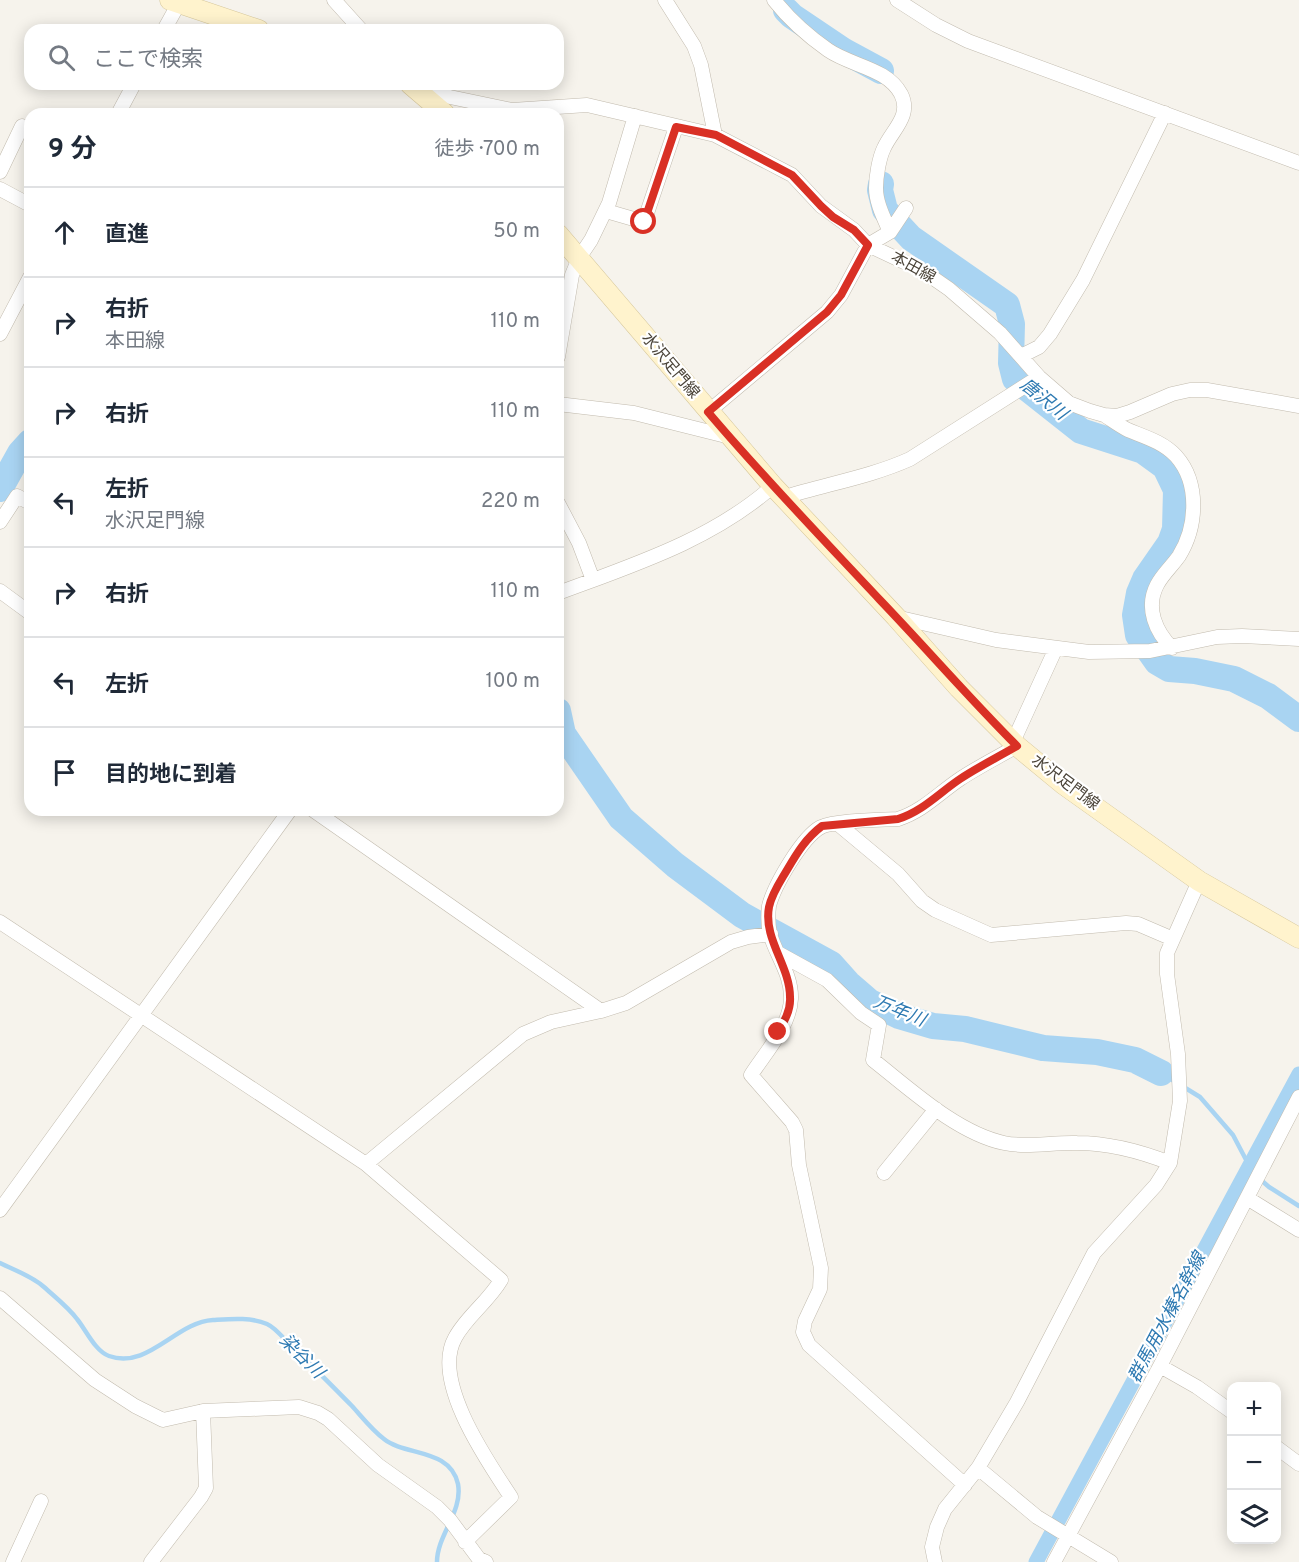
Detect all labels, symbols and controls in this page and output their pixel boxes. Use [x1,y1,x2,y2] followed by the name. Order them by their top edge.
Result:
[24,24,564,90] search box
[45,41,78,74] icon: search
[93,47,203,74] text: ここで検索
[48,134,96,167] text: 9 分
[434,137,540,163] text: 徒歩 · 700 m
[630,208,656,234] route start
[48,216,81,249] icon: ahead
[493,219,540,245] text: 50 m
[105,222,149,249] text: 直進
[887,248,939,288] street label: 本田線
[105,297,149,324] text: 右折
[48,306,81,339] icon: right
[491,309,540,335] text: 110 m
[105,329,165,355] text: 本田線
[637,329,703,403] street label: 水沢足門線
[1015,374,1073,427] water label: 唐沢川
[48,396,81,429] icon: right
[491,399,540,425] text: 110 m
[105,402,149,429] text: 右折
[105,477,149,504] text: 左折
[48,486,81,519] icon: left
[481,489,540,515] text: 220 m
[105,509,205,535] text: 水沢足門線
[48,576,81,609] icon: right
[491,579,540,605] text: 110 m
[105,582,149,609] text: 右折
[48,666,81,699] icon: left
[485,669,540,695] text: 100 m
[105,672,149,699] text: 左折
[1027,751,1103,815] street label: 水沢足門線
[48,756,81,789] icon: arrive
[105,762,237,789] text: 目的地に到着
[870,991,930,1034] water label: 万年川
[764,1018,790,1044] route end
[1124,1247,1213,1387] water label: 群馬用水榛名幹線
[274,1330,330,1386] water label: 染谷川
[1227,1382,1281,1544] map controls
[1227,1382,1281,1436] button: +
[1227,1436,1281,1490] button: −
[1227,1490,1281,1544] button: layers

